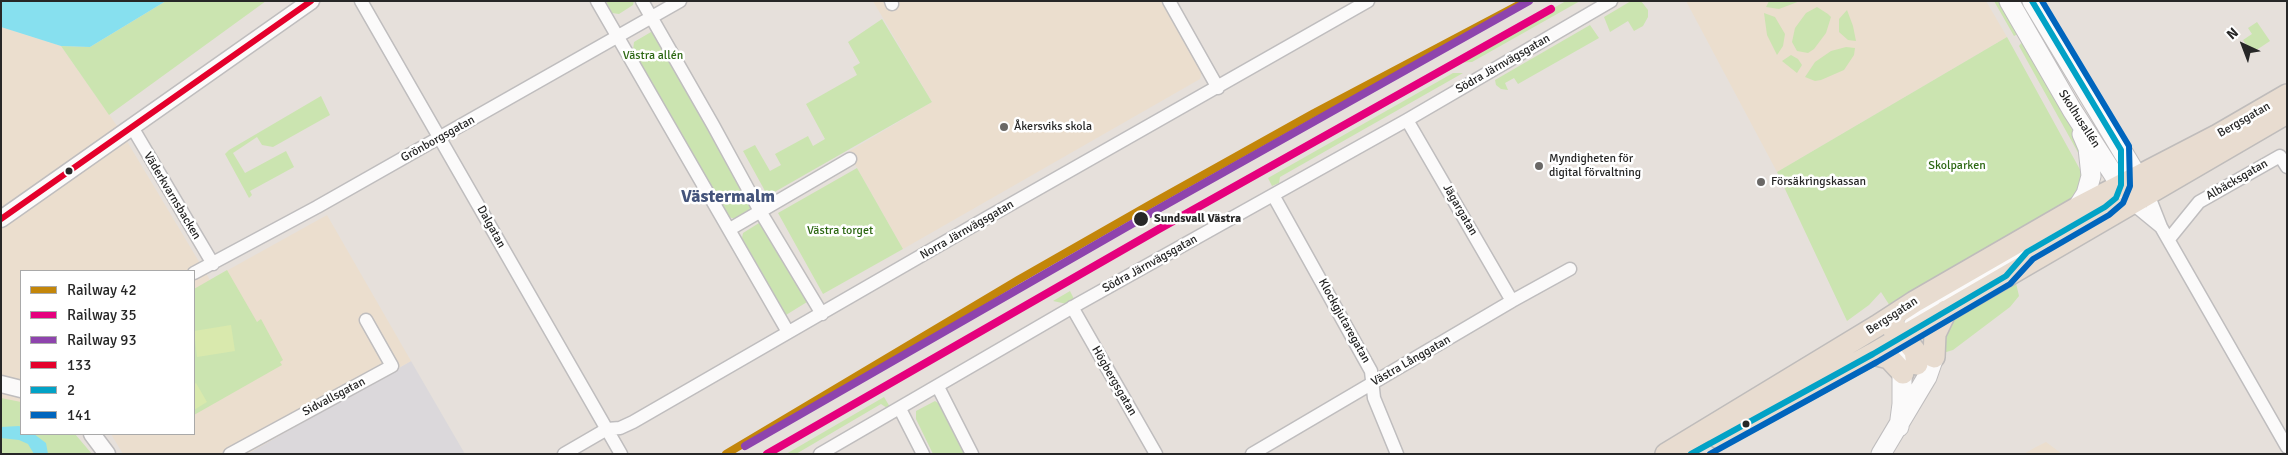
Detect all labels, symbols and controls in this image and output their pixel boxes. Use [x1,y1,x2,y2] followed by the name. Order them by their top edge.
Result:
[2218,20,2268,70] north arrow
[2223,24,2242,43] text: N
[1453,31,1553,97] street label: Södra Järnvägsgatan
[623,49,683,63] park label: Västra allén
[2055,87,2103,151] street label: Skolhusallén
[2215,99,2273,141] street label: Bergsgatan
[399,113,477,165] street label: Grönborgsgatan
[1014,120,1092,134] place label: Åkersviks skola
[998,121,1010,133] marker: Åkersviks skola
[140,150,204,242] street label: Väderkvarnsbacken
[1549,152,1641,180] place label: Myndigheten för digital förvaltning
[2203,156,2271,204] street label: Albäcksgatan
[1928,159,1986,173] park label: Skolparken
[1533,160,1545,172] marker: Myndigheten för digital förvaltning
[64,166,74,176] unlabelled marker
[1771,175,1866,189] place label: Försäkringskassan
[1755,176,1767,188] marker: Försäkringskassan
[1440,182,1480,238] street label: Jägargatan
[681,186,775,208] district label: Västermalm
[918,197,1016,263] street label: Norra Järnvägsgatan
[473,203,509,251] street label: Dalgatan
[1132,210,1150,228] marker: Sundsvall Västra
[1154,212,1241,226] place label: Sundsvall Västra
[807,224,873,238] park label: Västra torget
[1100,232,1200,296] street label: Södra Järnvägsgatan
[20,270,195,435] legend
[1315,276,1373,366] street label: Klockgjutaregatan
[67,281,137,299] text: Railway 42
[1864,294,1920,338] street label: Bergsgatan
[67,306,137,324] text: Railway 35
[67,331,137,349] text: Railway 93
[1369,332,1453,390] street label: Västra Långgatan
[1088,344,1140,418] street label: Högbergsgatan
[67,356,91,374] text: 133
[300,374,368,420] street label: Sidvallsgatan
[67,381,75,399] text: 2
[67,406,91,424] text: 141
[1741,419,1751,429] unlabelled marker

